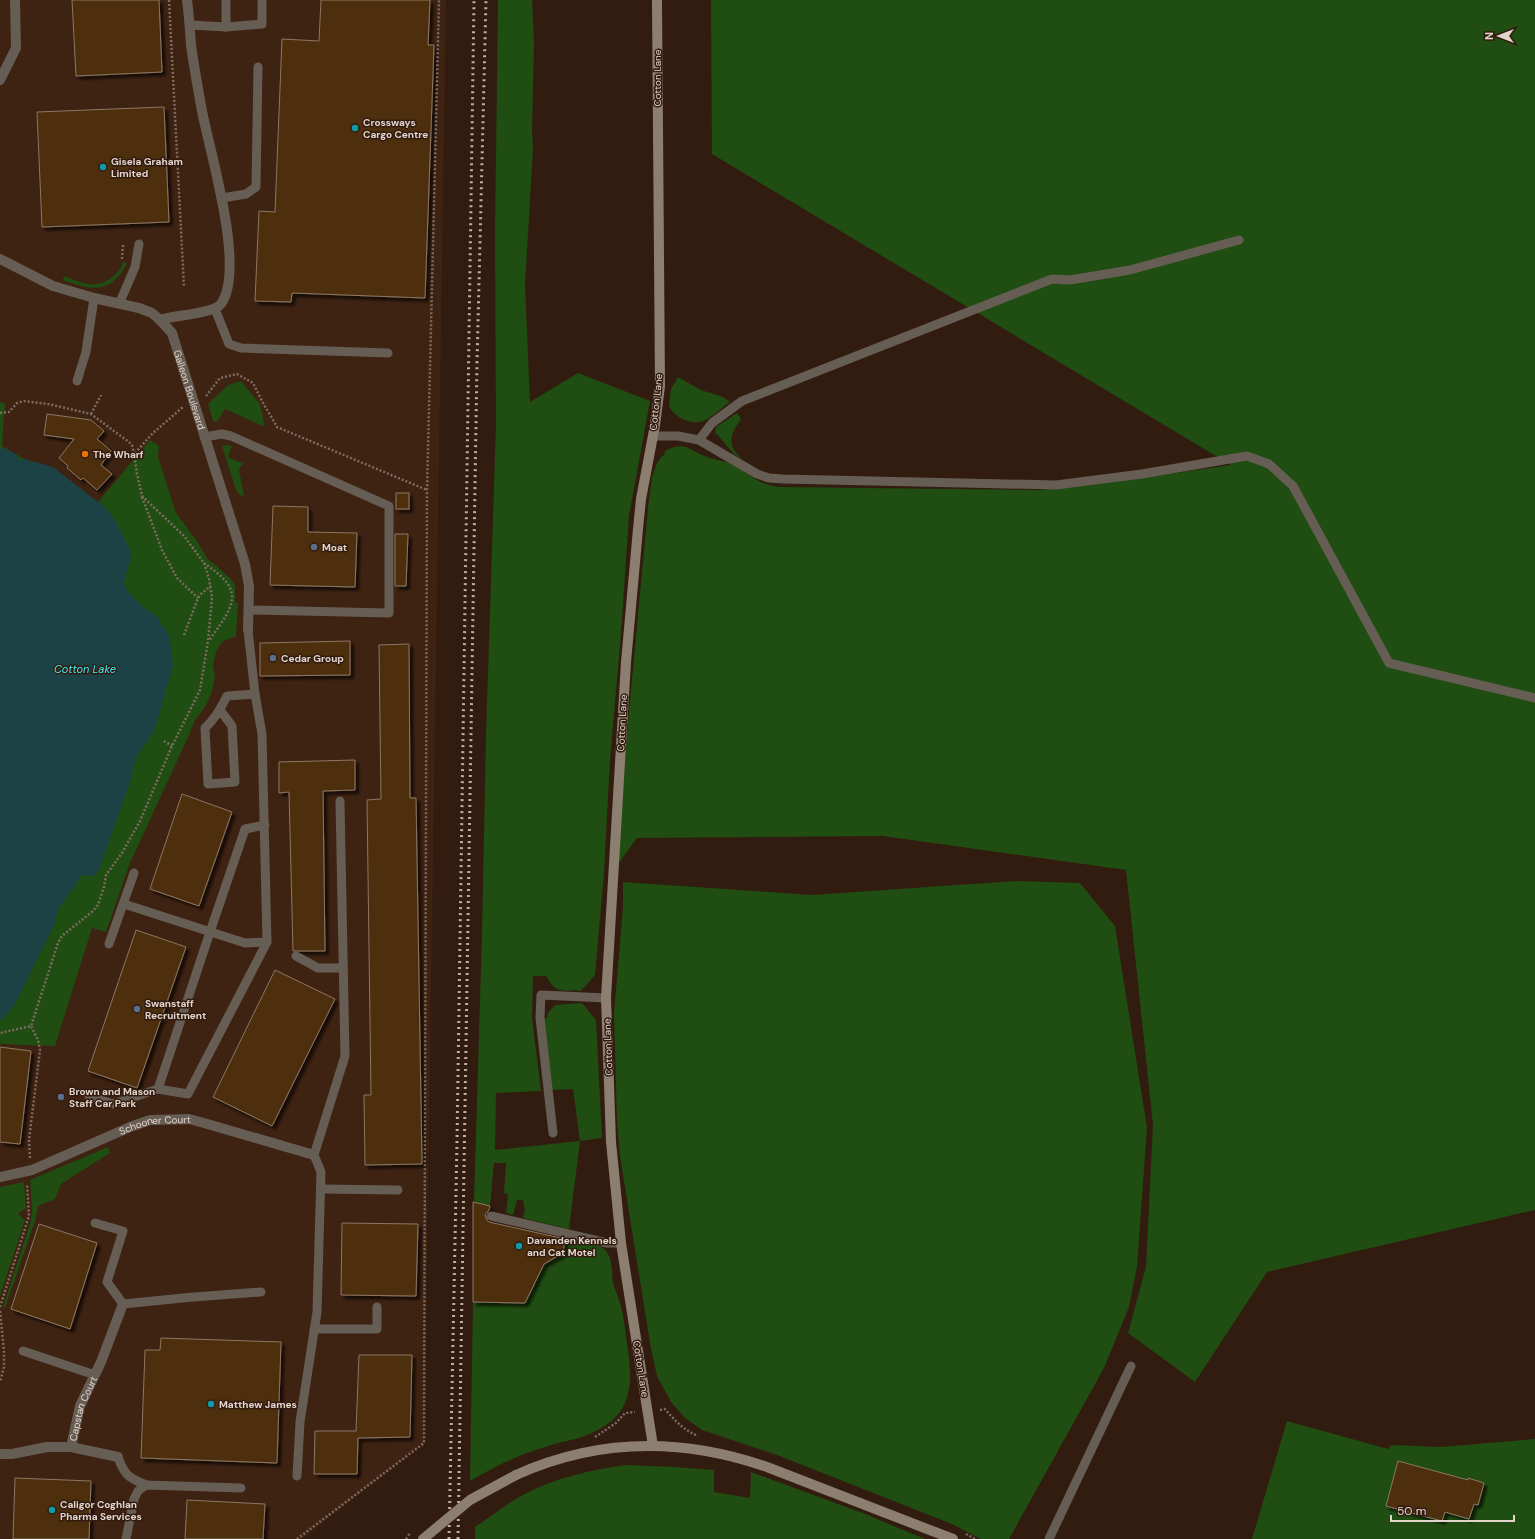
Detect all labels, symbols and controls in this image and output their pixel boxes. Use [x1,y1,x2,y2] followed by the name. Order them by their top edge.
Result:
[1479,16,1519,56] north arrow
[1482,32,1496,40] text: N
[651,49,664,107] street label: Cotton Lane
[363,116,428,141] place label: Crossways Cargo Centre
[350,123,360,133] marker: Crossways Cargo Centre
[111,155,183,180] place label: Gisela Graham Limited
[98,162,108,172] marker: Gisela Graham Limited
[171,348,209,431] street label: Galleon Boulevard
[647,373,665,431] street label: Cotton Lane
[93,448,144,461] place label: The Wharf
[80,449,90,459] marker: The Wharf
[322,541,347,554] place label: Moat
[309,542,319,552] marker: Moat
[281,652,344,665] place label: Cedar Group
[268,653,278,663] marker: Cedar Group
[54,662,116,676] water label: Cotton Lake
[614,694,630,752] street label: Cotton Lane
[145,997,206,1022] place label: Swanstaff Recruitment
[132,1004,142,1014] marker: Swanstaff Recruitment
[600,1018,615,1076] street label: Cotton Lane
[69,1085,155,1110] place label: Brown and Mason Staff Car Park
[56,1092,66,1102] marker: Brown and Mason Staff Car Park
[117,1112,191,1138] street label: Schooner Court
[527,1234,617,1259] place label: Davanden Kennels and Cat Motel
[514,1241,524,1251] marker: Davanden Kennels and Cat Motel
[630,1340,652,1399] street label: Cotton Lane
[66,1374,100,1442] street label: Capstan Court
[219,1398,297,1411] place label: Matthew James
[206,1399,216,1409] marker: Matthew James
[1391,1497,1514,1523] scale bar
[60,1498,142,1523] place label: Caligor Coghlan Pharma Services
[1397,1503,1426,1519] text: 50 m
[47,1505,57,1515] marker: Caligor Coghlan Pharma Services

